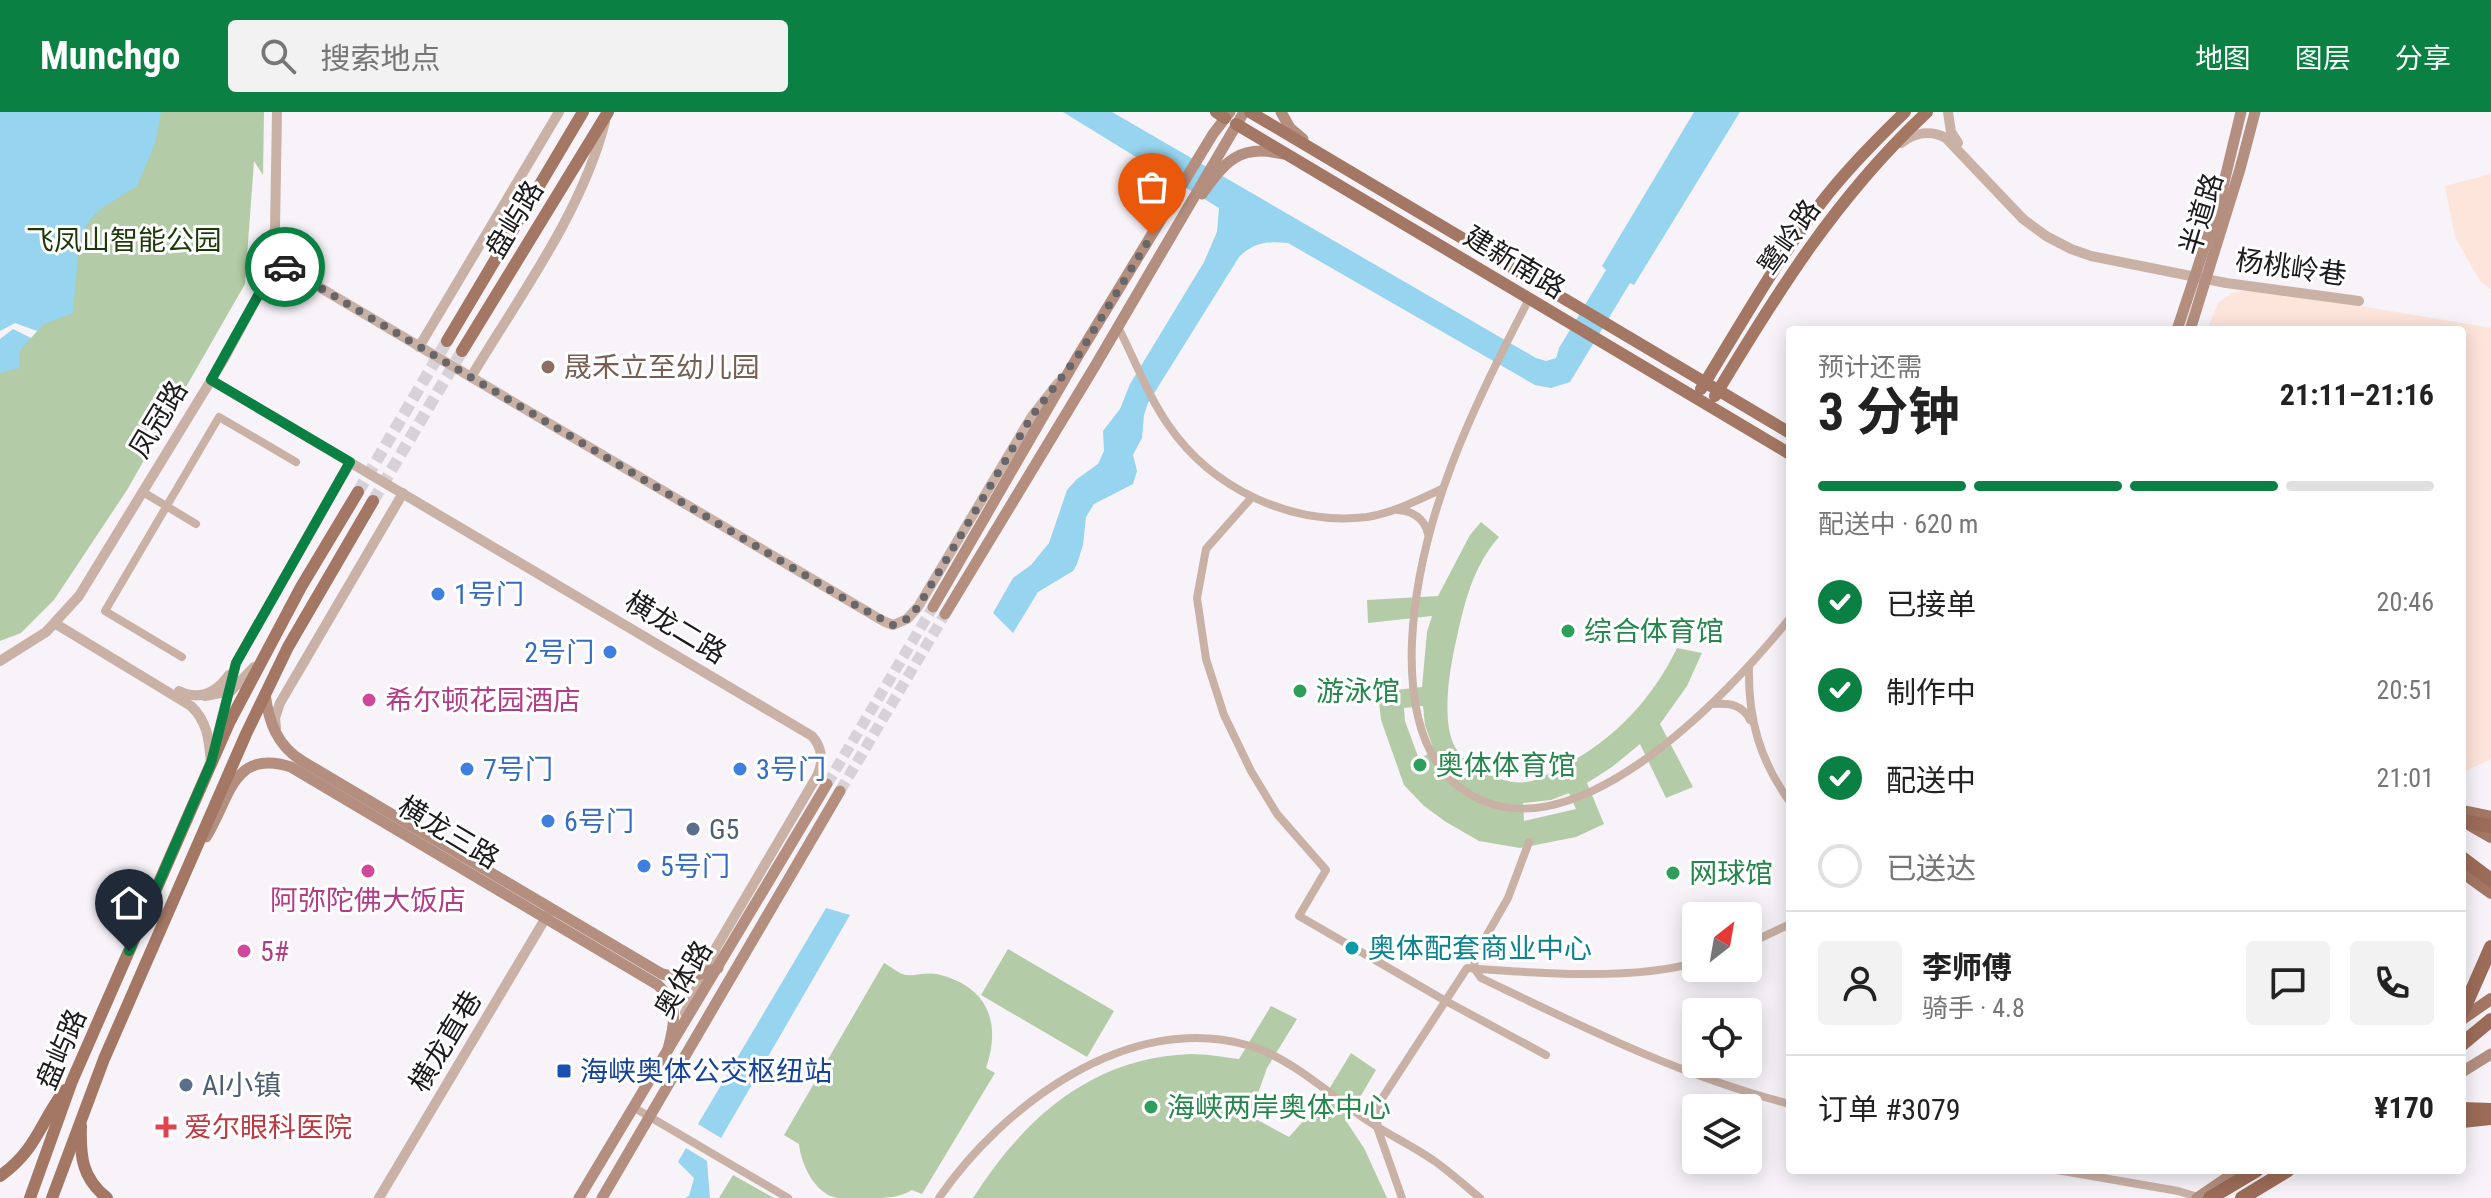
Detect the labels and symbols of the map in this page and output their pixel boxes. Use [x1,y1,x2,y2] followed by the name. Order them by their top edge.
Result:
[1118,153,1186,235] pin
[2173,169,2230,259] street label: 半道路
[479,175,550,264] street label: 盘屿路
[1752,193,1827,281] street label: 鹭岭路
[1458,219,1571,305] street label: 建新南路
[26,224,222,257] park label: 飞凤山智能公园
[245,227,325,307] courier
[2233,243,2349,292] street label: 杨桃岭巷
[564,351,760,384] place label: 晟禾立至幼儿园
[539,358,557,376] marker: 晟禾立至幼儿园
[123,375,194,464] street label: 凤冠路
[454,578,524,611] place label: 1号门
[619,584,732,670] street label: 横龙二路
[429,585,447,603] marker: 1号门
[1584,615,1724,648] place label: 综合体育馆
[1559,622,1577,640] marker: 综合体育馆
[524,636,594,669] place label: 2号门
[601,643,619,661] marker: 2号门
[1316,675,1400,708] place label: 游泳馆
[1291,682,1309,700] marker: 游泳馆
[385,684,581,717] place label: 希尔顿花园酒店
[360,691,378,709] marker: 希尔顿花园酒店
[1436,749,1576,782] place label: 奥体体育馆
[483,753,553,786] place label: 7号门
[756,753,826,786] place label: 3号门
[1411,756,1429,774] marker: 奥体体育馆
[458,760,476,778] marker: 7号门
[731,760,749,778] marker: 3号门
[392,789,505,875] street label: 横龙三路
[564,805,634,838] place label: 6号门
[539,812,557,830] marker: 6号门
[709,813,739,846] place label: G5
[684,820,702,838] marker: G5
[660,850,730,883] place label: 5号门
[635,857,653,875] marker: 5号门
[1689,857,1773,890] place label: 网球馆
[359,862,377,880] marker: 阿弥陀佛大饭店
[1664,864,1682,882] marker: 网球馆
[95,869,163,951] pin
[270,884,466,917] place label: 阿弥陀佛大饭店
[1682,902,1762,982] north arrow
[1368,932,1592,965] place label: 奥体配套商业中心
[260,935,289,968] place label: 5#
[648,935,719,1024] street label: 奥体路
[1343,939,1361,957] marker: 奥体配套商业中心
[235,942,253,960] marker: 5#
[402,985,488,1098] street label: 横龙直巷
[30,1004,93,1094] street label: 盘屿路
[580,1055,832,1088] place label: 海峡奥体公交枢纽站
[555,1062,573,1080] marker: 海峡奥体公交枢纽站
[202,1069,281,1102] place label: AI小镇
[177,1076,195,1094] marker: AI小镇
[1167,1091,1391,1124] place label: 海峡两岸奥体中心
[1142,1098,1160,1116] marker: 海峡两岸奥体中心
[184,1111,352,1144] place label: 爱尔眼科医院
[155,1116,177,1138] marker: 爱尔眼科医院

